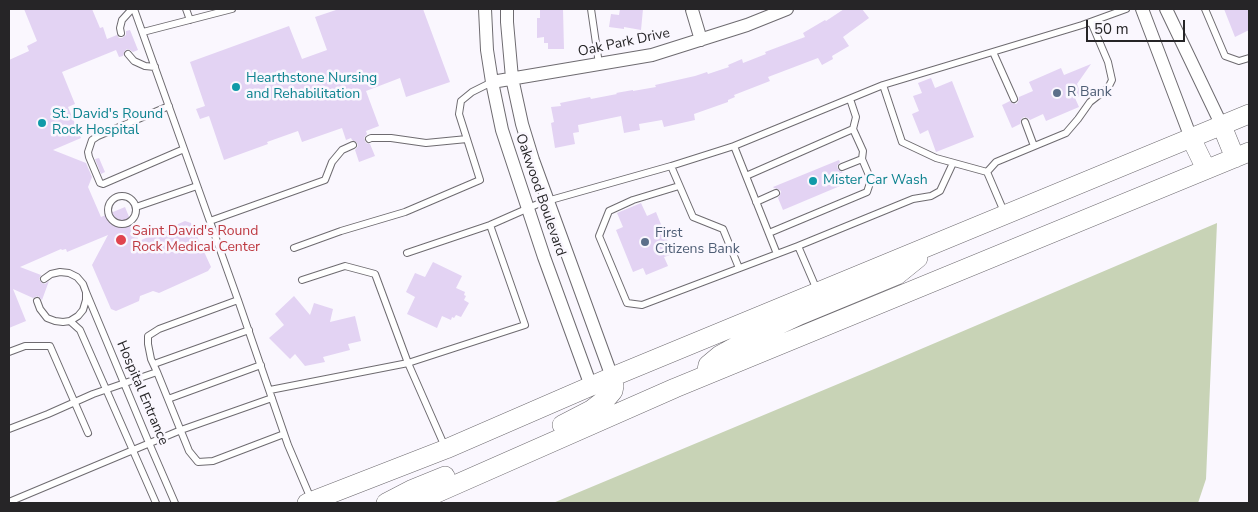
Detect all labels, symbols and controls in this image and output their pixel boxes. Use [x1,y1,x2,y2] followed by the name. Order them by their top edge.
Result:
[1088,10,1187,42] scale bar
[1094,19,1129,39] text: 50 m
[577,25,671,61] street label: Oak Park Drive
[246,71,377,104] place label: Hearthstone Nursing and Rehabilitation
[230,81,242,93] marker: Hearthstone Nursing and Rehabilitation
[1067,85,1112,101] place label: R Bank
[1051,87,1063,99] marker: R Bank
[52,107,163,140] place label: St. David's Round Rock Hospital
[36,117,48,129] marker: St. David's Round Rock Hospital
[511,132,569,258] street label: Oakwood Boulevard
[823,173,928,189] place label: Mister Car Wash
[807,175,819,187] marker: Mister Car Wash
[132,224,260,256] place label: Saint David's Round Rock Medical Center
[655,226,740,258] place label: First Citizens Bank
[114,233,128,247] marker: Saint David's Round Rock Medical Center
[639,236,651,248] marker: First Citizens Bank
[112,338,172,448] street label: Hospital Entrance

